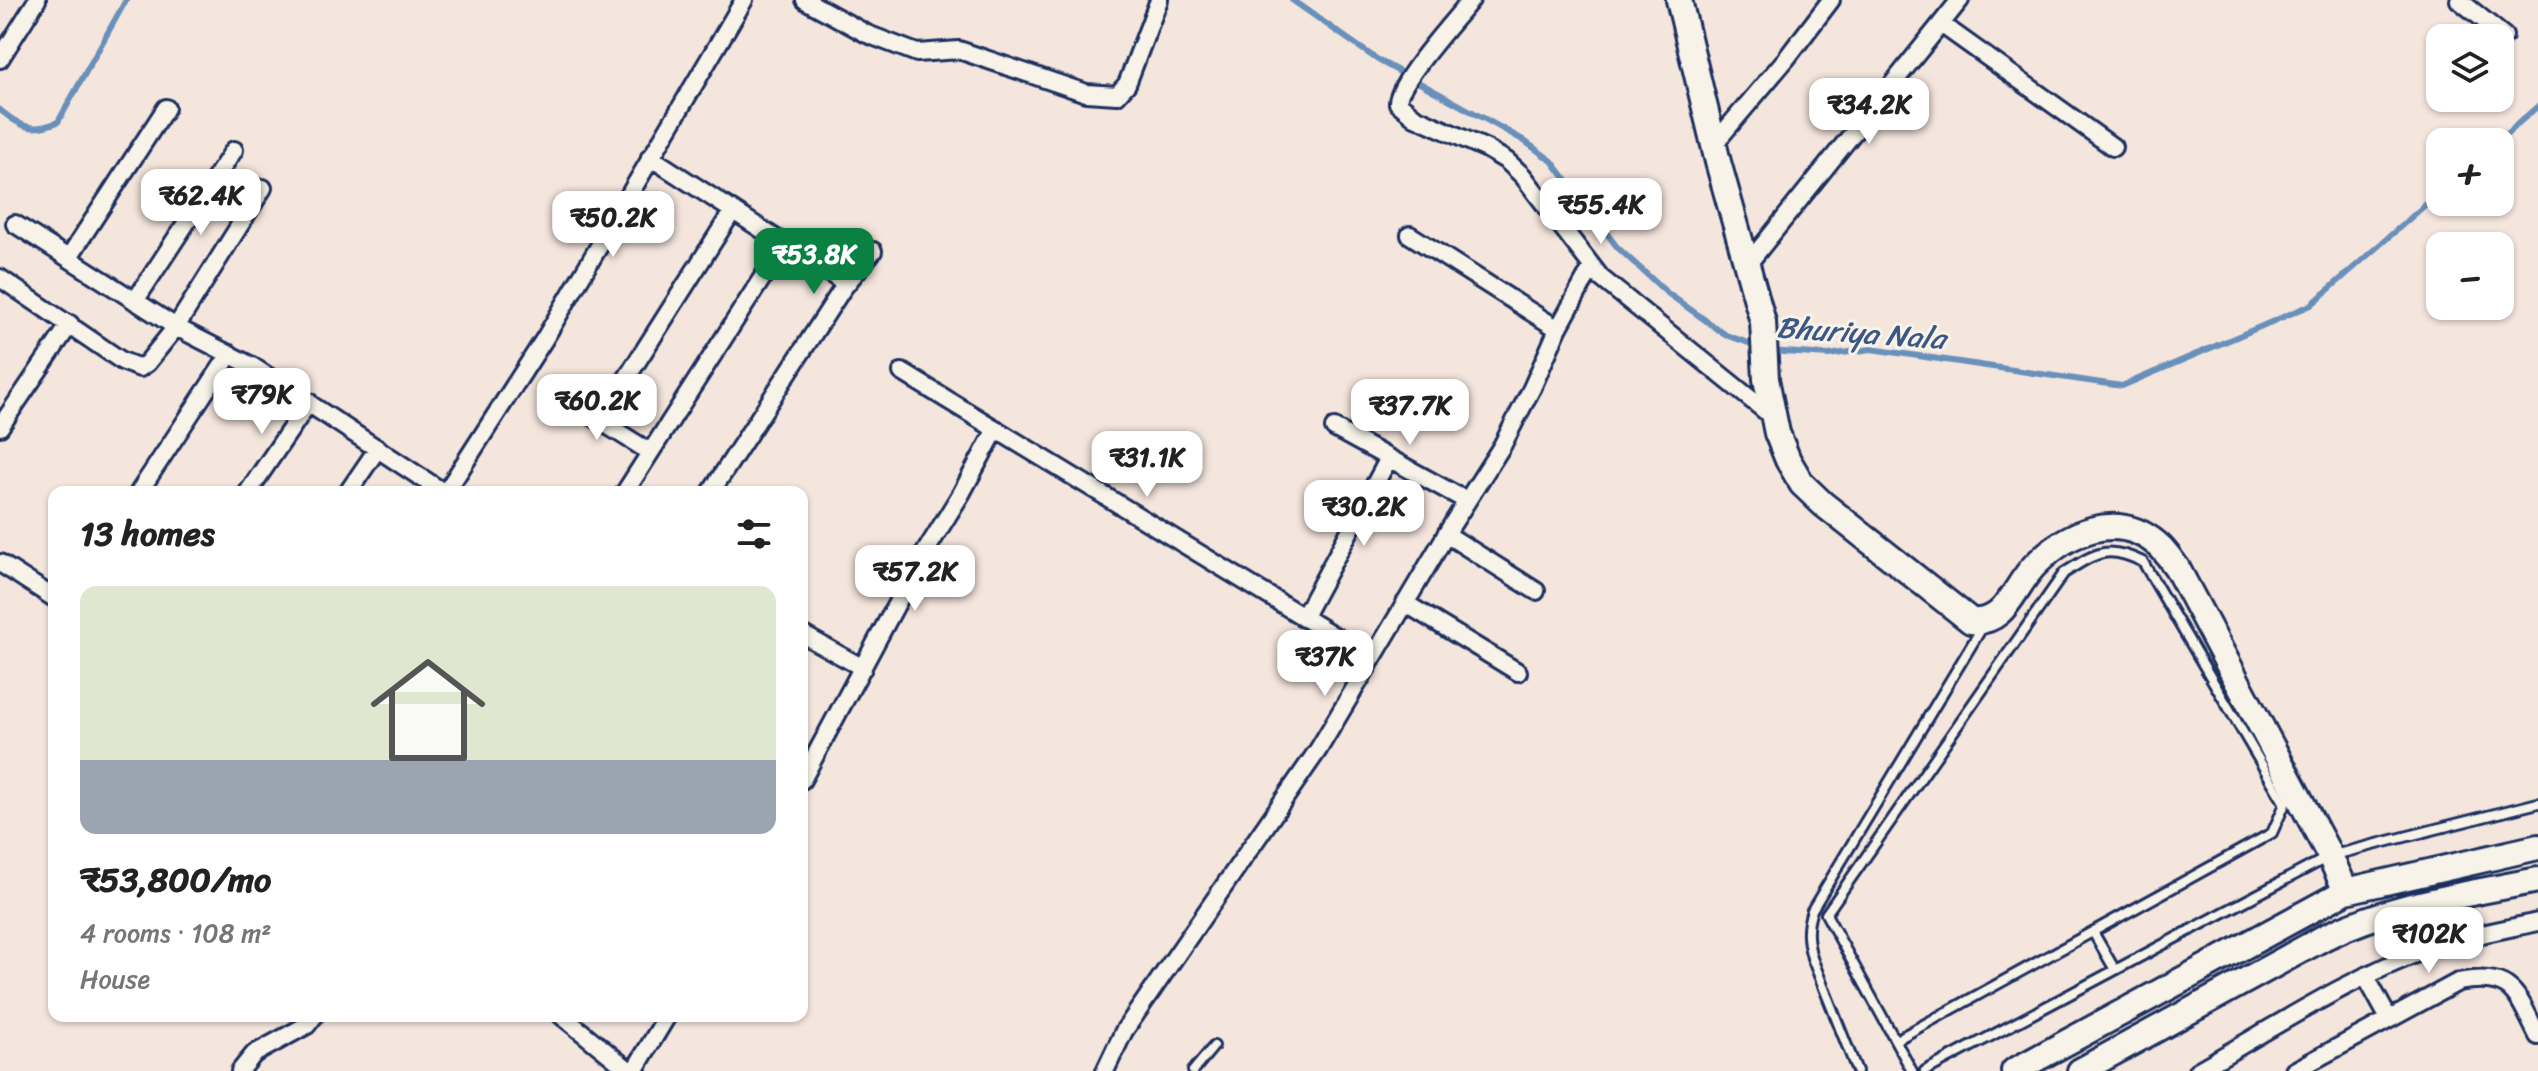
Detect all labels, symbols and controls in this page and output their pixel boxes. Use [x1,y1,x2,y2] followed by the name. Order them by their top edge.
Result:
[2426,24,2514,320] map controls
[2426,24,2514,112] button: layers
[1804,78,1934,146] pin: ₹34.2K
[1827,81,1911,127] text: ₹34.2K
[2426,128,2514,216] button: +
[136,169,266,237] pin: ₹62.4K
[159,172,243,218] text: ₹62.4K
[1536,178,1666,246] pin: ₹55.4K
[1558,181,1644,227] text: ₹55.4K
[548,191,678,259] pin: ₹50.2K
[570,194,656,240] text: ₹50.2K
[749,228,879,296] pin: ₹53.8K
[772,231,856,277] text: ₹53.8K
[2426,232,2514,320] button: −
[1775,300,1951,366] water label: Bhuriya Nala
[215,368,309,436] pin: ₹79K
[231,371,293,417] text: ₹79K
[532,374,662,442] pin: ₹60.2K
[555,377,639,423] text: ₹60.2K
[1345,379,1475,447] pin: ₹37.7K
[1369,382,1451,428] text: ₹37.7K
[1082,431,1212,499] pin: ₹31.1K
[1110,434,1184,480] text: ₹31.1K
[1299,480,1429,548] pin: ₹30.2K
[1322,483,1406,529] text: ₹30.2K
[80,504,215,564] text: 13 homes
[732,512,776,556] icon: filters
[850,545,980,613] pin: ₹57.2K
[873,548,957,594] text: ₹57.2K
[1278,630,1372,698] pin: ₹37K
[1295,633,1355,679] text: ₹37K
[356,638,500,782] icon: home
[80,850,271,910] text: ₹53,800/mo
[2373,907,2485,975] pin: ₹102K
[80,910,271,956] text: 4 rooms · 108 m²
[2393,910,2465,956] text: ₹102K
[80,956,150,1002] text: House

